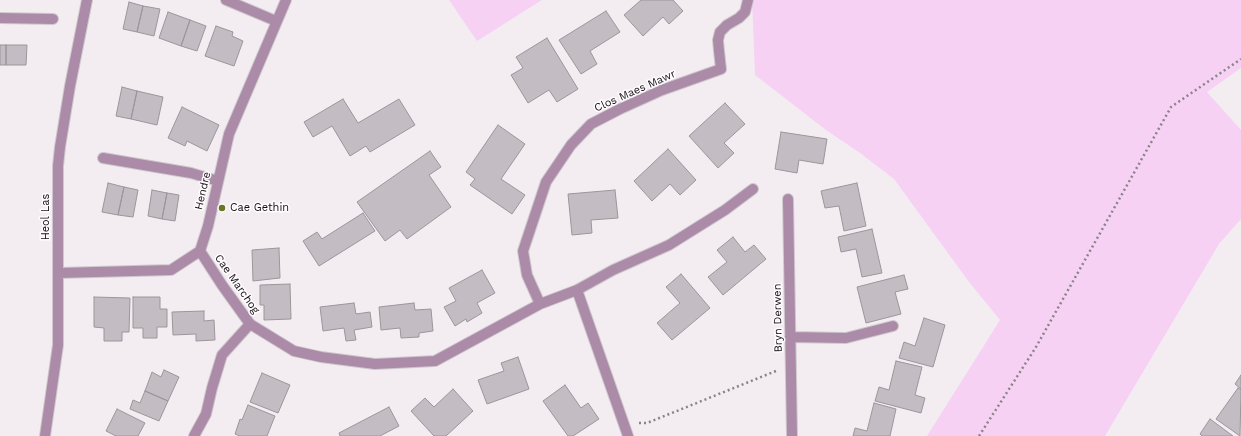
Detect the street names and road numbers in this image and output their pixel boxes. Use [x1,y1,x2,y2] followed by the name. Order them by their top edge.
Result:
[592,67,678,115] street label: Clos Maes Mawr
[192,171,214,211] street label: Hendre
[39,194,53,240] street label: Heol Las
[212,252,262,316] street label: Cae Marchog
[771,283,785,353] street label: Bryn Derwen

